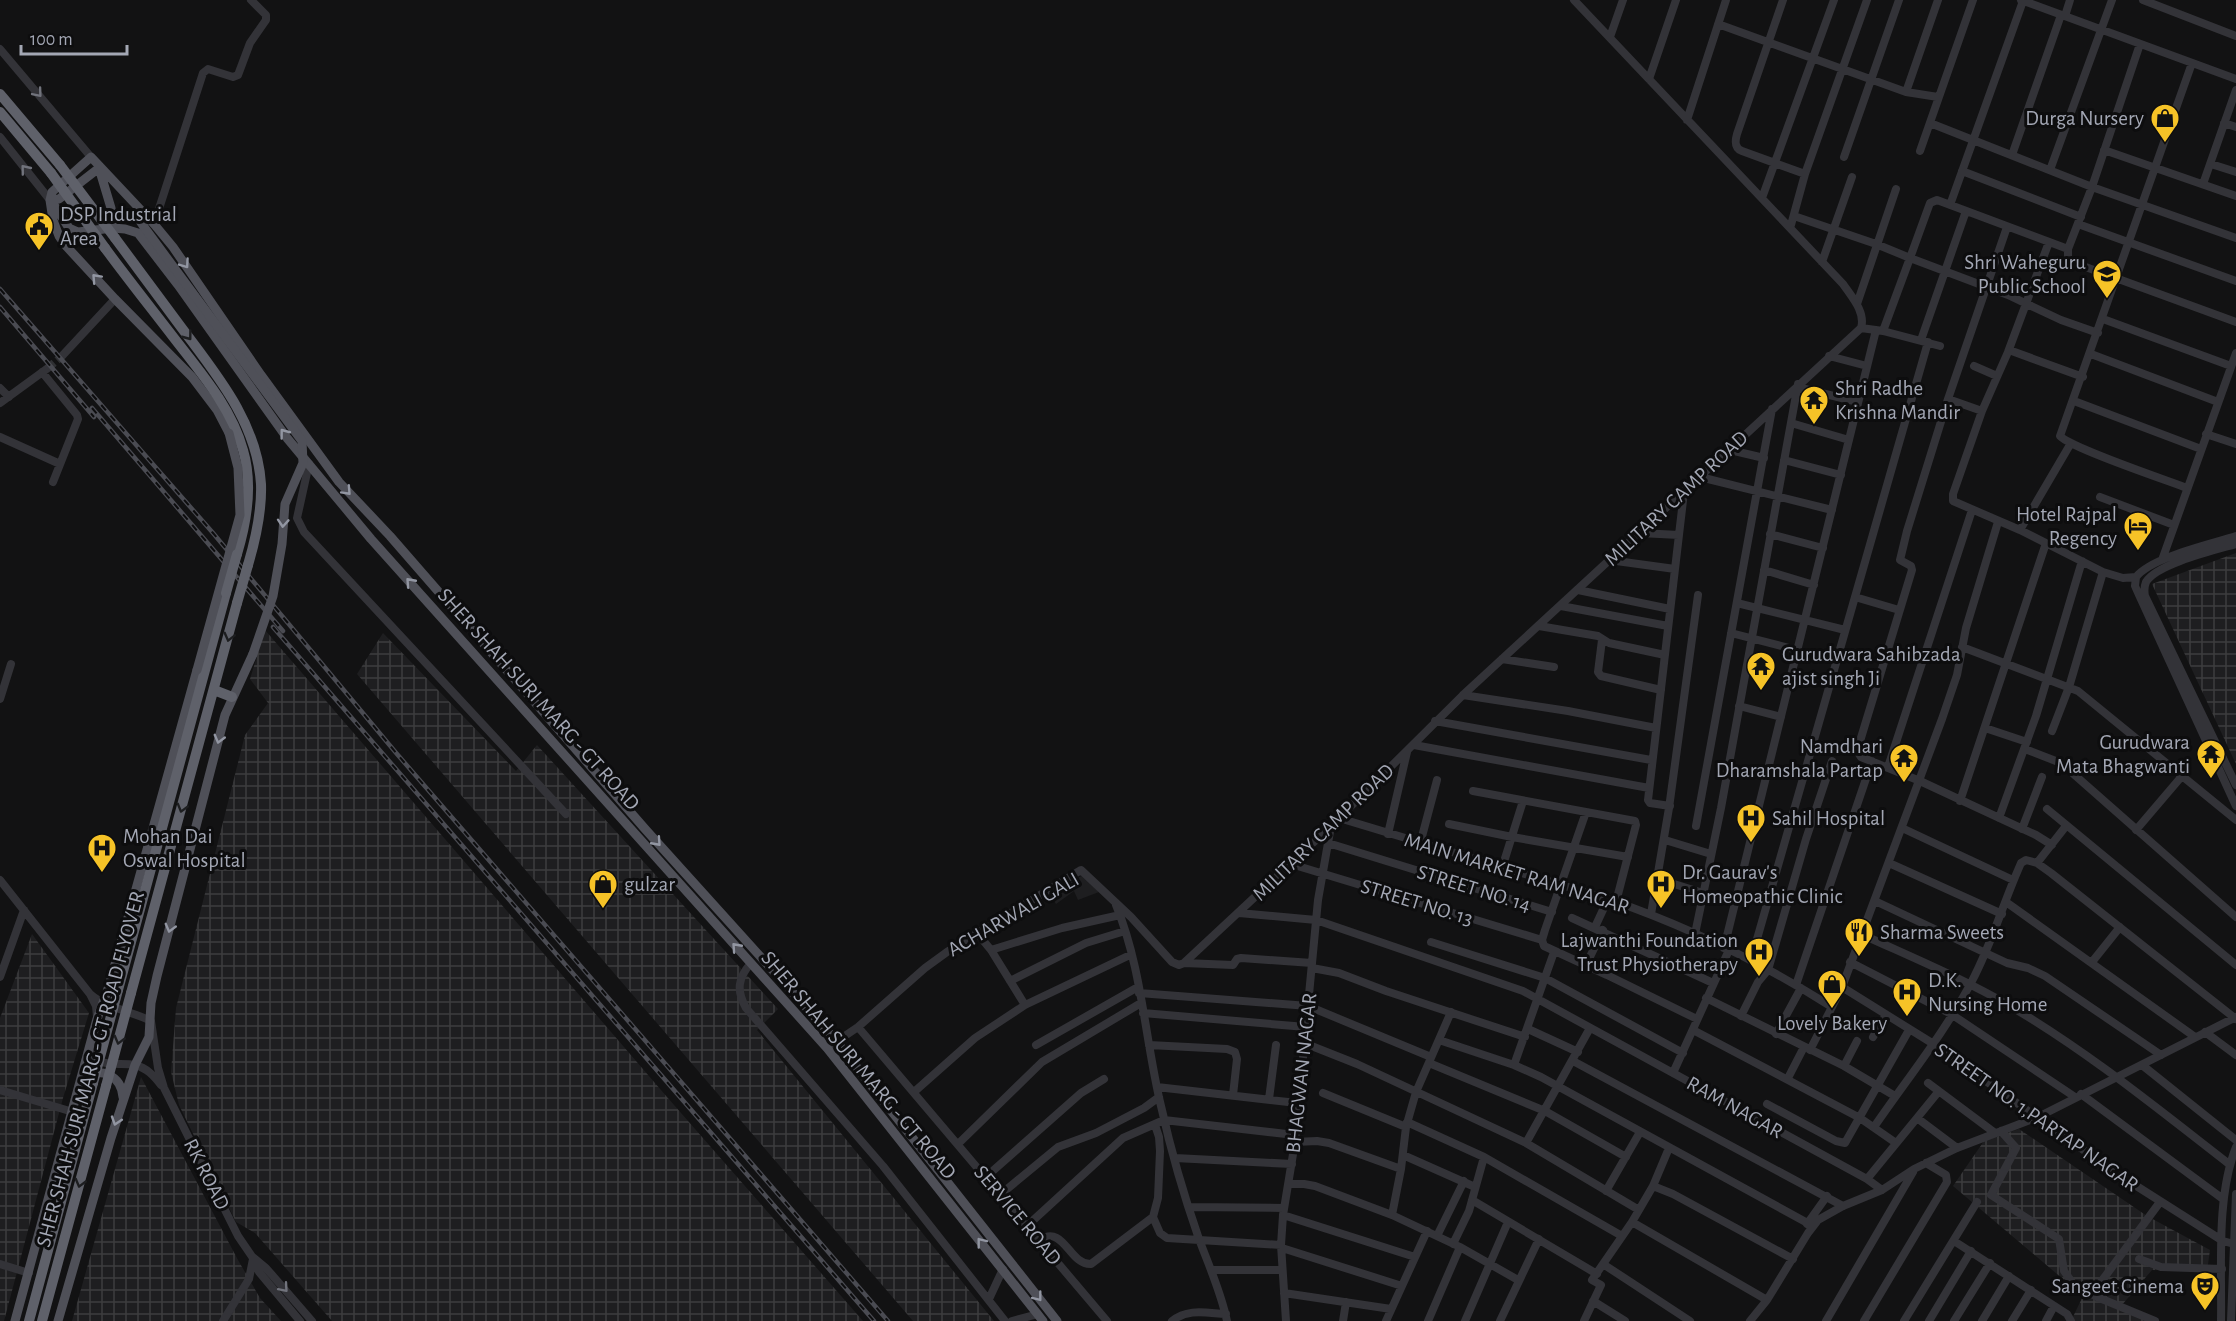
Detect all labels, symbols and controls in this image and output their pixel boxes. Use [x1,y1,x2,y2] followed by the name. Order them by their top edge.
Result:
[21,18,128,56] scale bar
[30,31,73,49] text: 100 m
[31,86,42,97] one-way arrow
[2149,102,2181,144] shop icon: Durga Nursery
[2025,108,2144,129] place label: Durga Nursery
[21,165,32,176] one-way arrow
[60,204,177,249] place label: DSP Industrial Area
[23,210,55,252] public building icon: DSP Industrial Area
[1964,252,2086,297] place label: Shri Waheguru Public School
[177,258,188,269] one-way arrow
[2091,258,2123,300] school or university icon: Shri Waheguru Public School
[92,275,103,285] one-way arrow
[180,329,191,340] one-way arrow
[1835,378,1960,423] place label: Shri Radhe Krishna Mandir
[1798,384,1830,426] temple icon: Shri Radhe Krishna Mandir
[1601,427,1752,570] street label: MILITARY CAMP ROAD
[280,429,291,440] one-way arrow
[340,484,351,495] one-way arrow
[2016,504,2117,549] place label: Hotel Rajpal Regency
[2122,510,2154,552] hotel icon: Hotel Rajpal Regency
[277,519,290,528] one-way arrow
[406,578,417,589] one-way arrow
[434,584,644,814] street label: SHER SHAH SURI MARG - GT ROAD
[223,632,236,642] one-way arrow
[1782,644,1961,689] place label: Gurudwara Sahibzada ajist singh Ji
[1745,650,1777,692] temple icon: Gurudwara Sahibzada ajist singh Ji
[2056,732,2190,777] place label: Gurudwara Mata Bhagwanti
[214,733,226,744] one-way arrow
[1716,736,1883,781] place label: Namdhari Dharamshala Partap
[2195,738,2227,780] temple icon: Gurudwara Mata Bhagwanti
[1888,742,1920,784] temple icon: Namdhari Dharamshala Partap
[1249,760,1398,905] street label: MILITARY CAMP ROAD
[1735,802,1767,844] hospital icon: Sahil Hospital
[176,803,189,813] one-way arrow
[1772,808,1885,829] place label: Sahil Hospital
[123,826,246,871] place label: Mohan Dai Oswal Hospital
[1402,829,1632,918] street label: MAIN MARKET RAM NAGAR
[86,832,118,874] hospital icon: Mohan Dai Oswal Hospital
[650,835,661,846] one-way arrow
[1415,861,1533,916] street label: STREET NO. 14
[1682,862,1843,907] place label: Dr. Gaurav's Homeopathic Clinic
[587,868,619,910] shop icon: gulzar
[944,868,1083,960] street label: ACHARWALI GALI
[1645,868,1677,910] hospital icon: Dr. Gaurav's Homeopathic Clinic
[624,874,675,895] place label: gulzar
[1358,875,1475,929] street label: STREET NO. 13
[33,889,148,1249] street label: SHER SHAH SURI MARG - GT ROAD FLYOVER
[1843,916,1875,958] restaurant icon: Sharma Sweets
[1880,922,2004,943] place label: Sharma Sweets
[165,923,178,933] one-way arrow
[1560,930,1738,975] place label: Lajwanthi Foundation Trust Physiotherapy
[1743,936,1775,978] hospital icon: Lajwanthi Foundation Trust Physiotherapy
[732,943,743,953] one-way arrow
[757,947,960,1183] street label: SHER SHAH SURI MARG - GT ROAD
[1816,968,1848,1010] shop icon: Lovely Bakery
[1928,970,2047,1015] place label: D.K. Nursing Home
[1891,976,1923,1018] hospital icon: D.K. Nursing Home
[1283,992,1320,1154] street label: BHAGWAN NAGAR
[1777,1013,1887,1034] place label: Lovely Bakery
[113,1035,126,1045] one-way arrow
[1931,1039,2142,1196] street label: STREET NO. 1,PARTAP NAGAR
[1683,1072,1786,1142] street label: RAM NAGAR
[111,1115,123,1126] one-way arrow
[180,1135,233,1213] street label: RK ROAD
[970,1161,1065,1269] street label: SERVICE ROAD
[74,1178,87,1188] one-way arrow
[978,1238,989,1249] one-way arrow
[2189,1270,2221,1312] theatre icon: Sangeet Cinema
[2051,1276,2184,1297] place label: Sangeet Cinema
[277,1281,288,1292] one-way arrow
[1030,1291,1041,1302] one-way arrow

